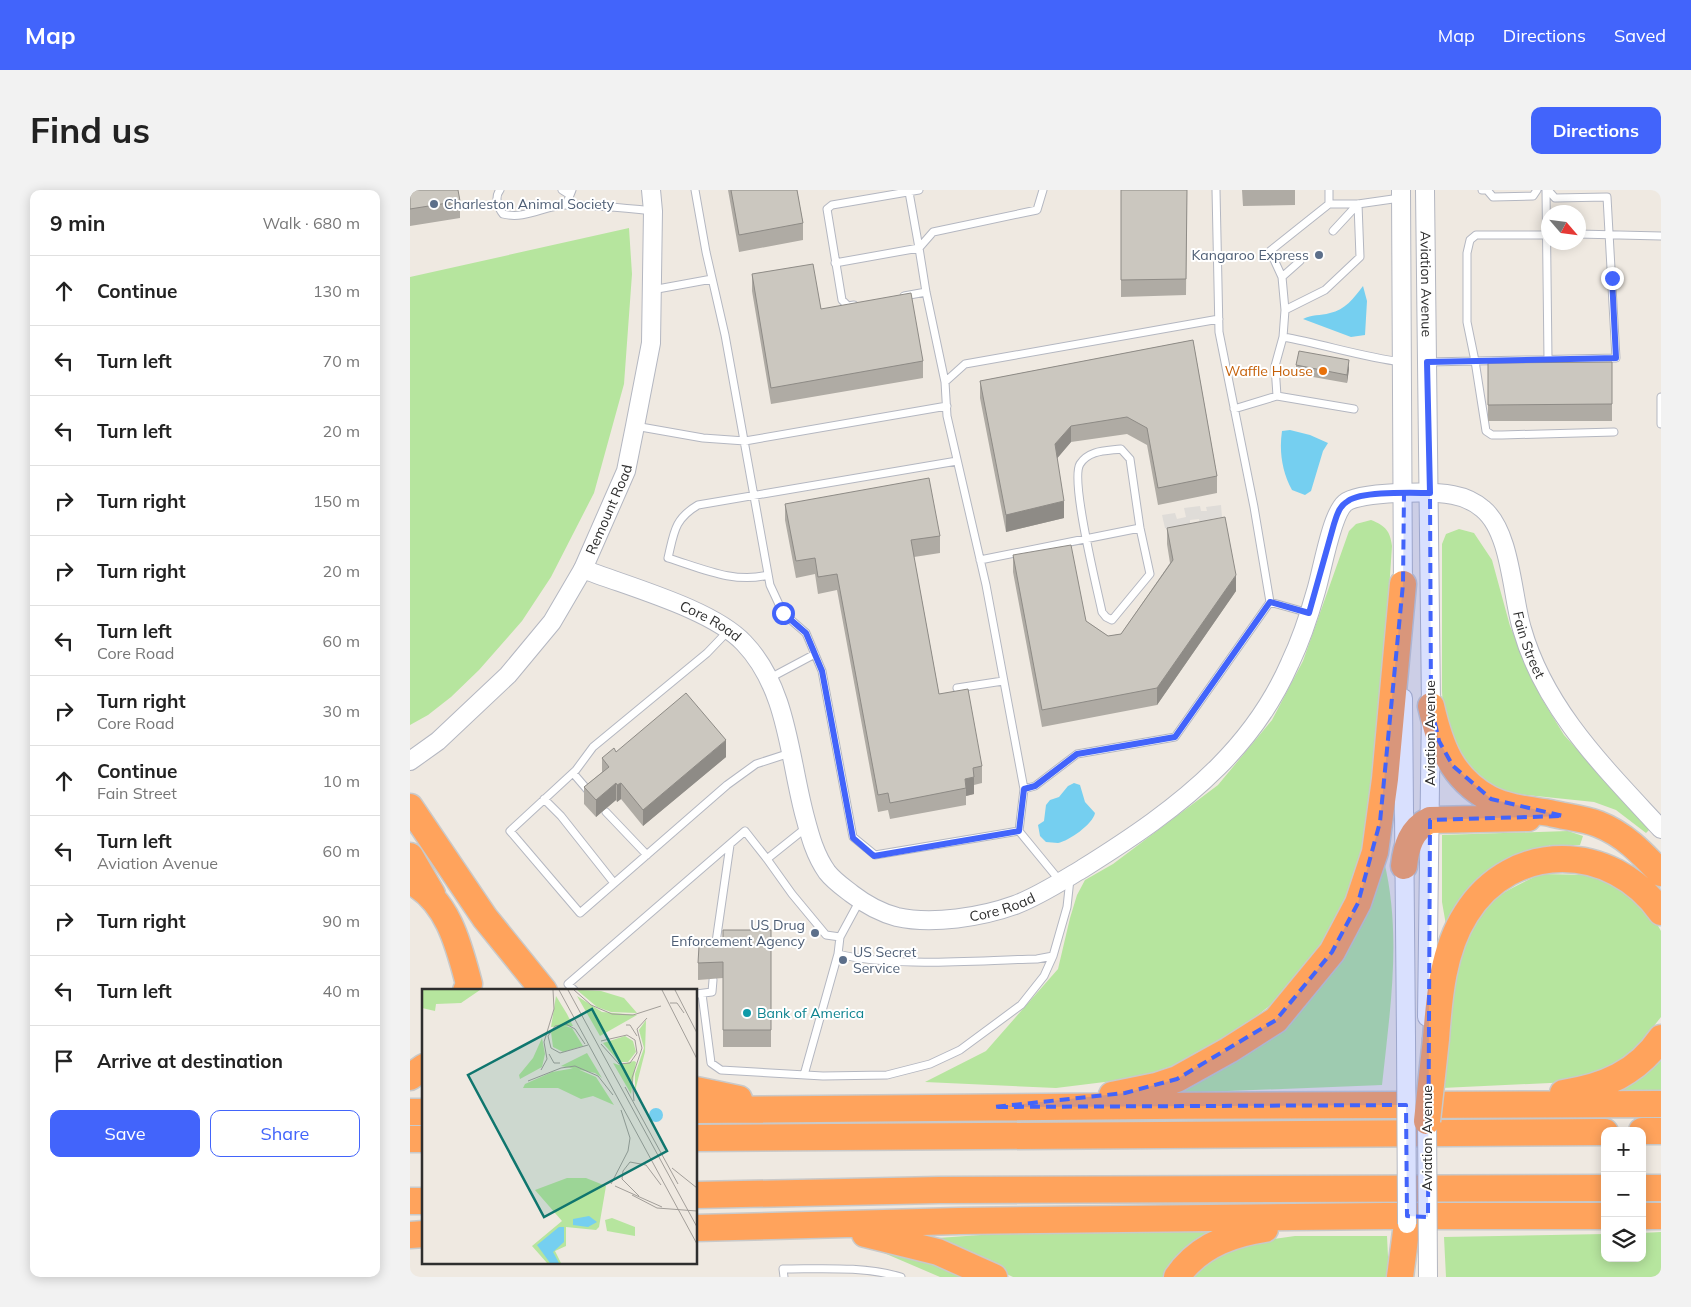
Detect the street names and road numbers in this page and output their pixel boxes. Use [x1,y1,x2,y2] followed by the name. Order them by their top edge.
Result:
[1416,231,1436,337] street label: Aviation Avenue
[581,463,636,557] street label: Remount Road
[677,597,745,645] street label: Core Road
[1509,610,1549,681] street label: Fain Street
[1421,680,1439,786] street label: Aviation Avenue
[968,889,1038,926] street label: Core Road
[1418,1085,1436,1191] street label: Aviation Avenue

